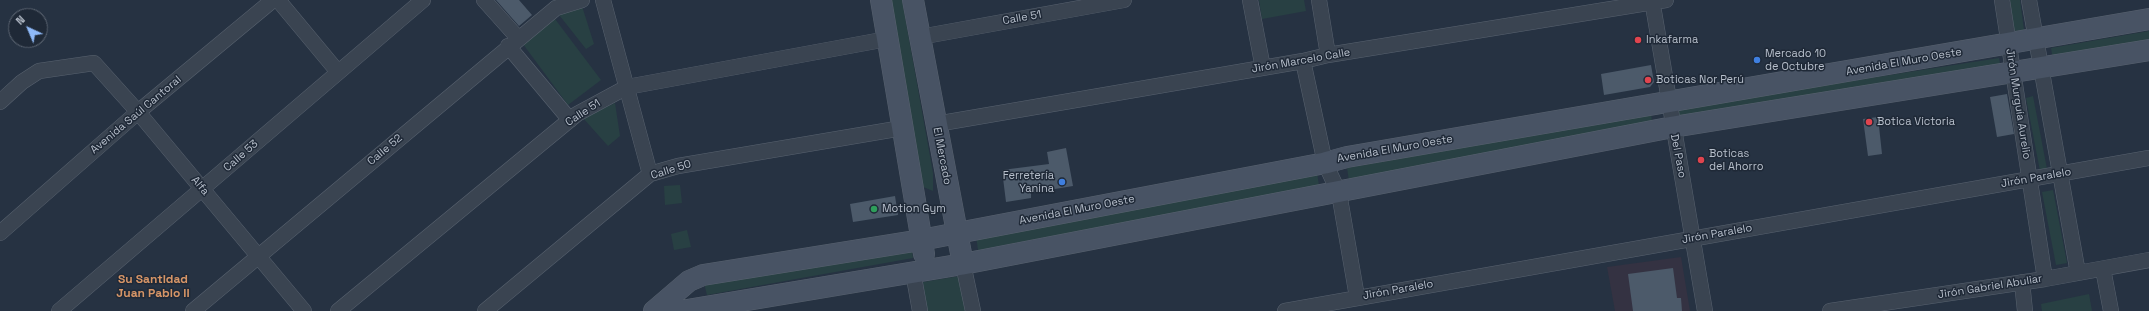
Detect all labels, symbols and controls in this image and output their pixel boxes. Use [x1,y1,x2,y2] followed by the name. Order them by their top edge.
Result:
[8,8,48,48] north arrow
[1002,8,1042,28] street label: Calle 51
[13,12,28,28] text: N
[1646,33,1698,47] place label: Inkafarma
[1633,35,1643,45] marker: Inkafarma
[1845,45,1963,79] street label: Avenida El Muro Oeste
[1251,46,1351,76] street label: Jirón Marcelo Calle
[1765,47,1826,73] place label: Mercado 10 de Octubre
[2003,48,2033,160] street label: Jirón Murguía Aurelio
[1752,55,1762,65] marker: Mercado 10 de Octubre
[88,73,184,157] street label: Avenida Saúl Cantoral
[1656,73,1744,87] place label: Boticas Nor Perú
[1643,75,1653,85] marker: Boticas Nor Perú
[563,97,603,129] street label: Calle 51
[1877,115,1955,129] place label: Botica Victoria
[1864,117,1874,127] marker: Botica Victoria
[930,126,954,186] street label: El Mercado
[365,132,405,168] street label: Calle 52
[1336,132,1454,166] street label: Avenida El Muro Oeste
[1667,133,1689,179] street label: Del Paso
[221,137,261,175] street label: Calle 53
[1709,147,1763,173] place label: Boticas del Ahorro
[1696,155,1706,165] marker: Boticas del Ahorro
[649,158,693,182] street label: Calle 50
[2000,165,2072,191] street label: Jirón Paralelo
[1003,169,1054,195] place label: Ferretería Yanina
[188,174,212,198] street label: Alfa
[1057,177,1067,187] marker: Ferretería Yanina
[1018,192,1136,228] street label: Avenida El Muro Oeste
[882,202,946,216] place label: Motion Gym
[869,204,879,214] marker: Motion Gym
[1681,221,1753,247] street label: Jirón Paralelo
[1937,272,2043,302] street label: Jirón Gabriel Abuliar
[116,273,190,301] district label: Su Santidad Juan Pablo II
[1362,277,1434,303] street label: Jirón Paralelo

